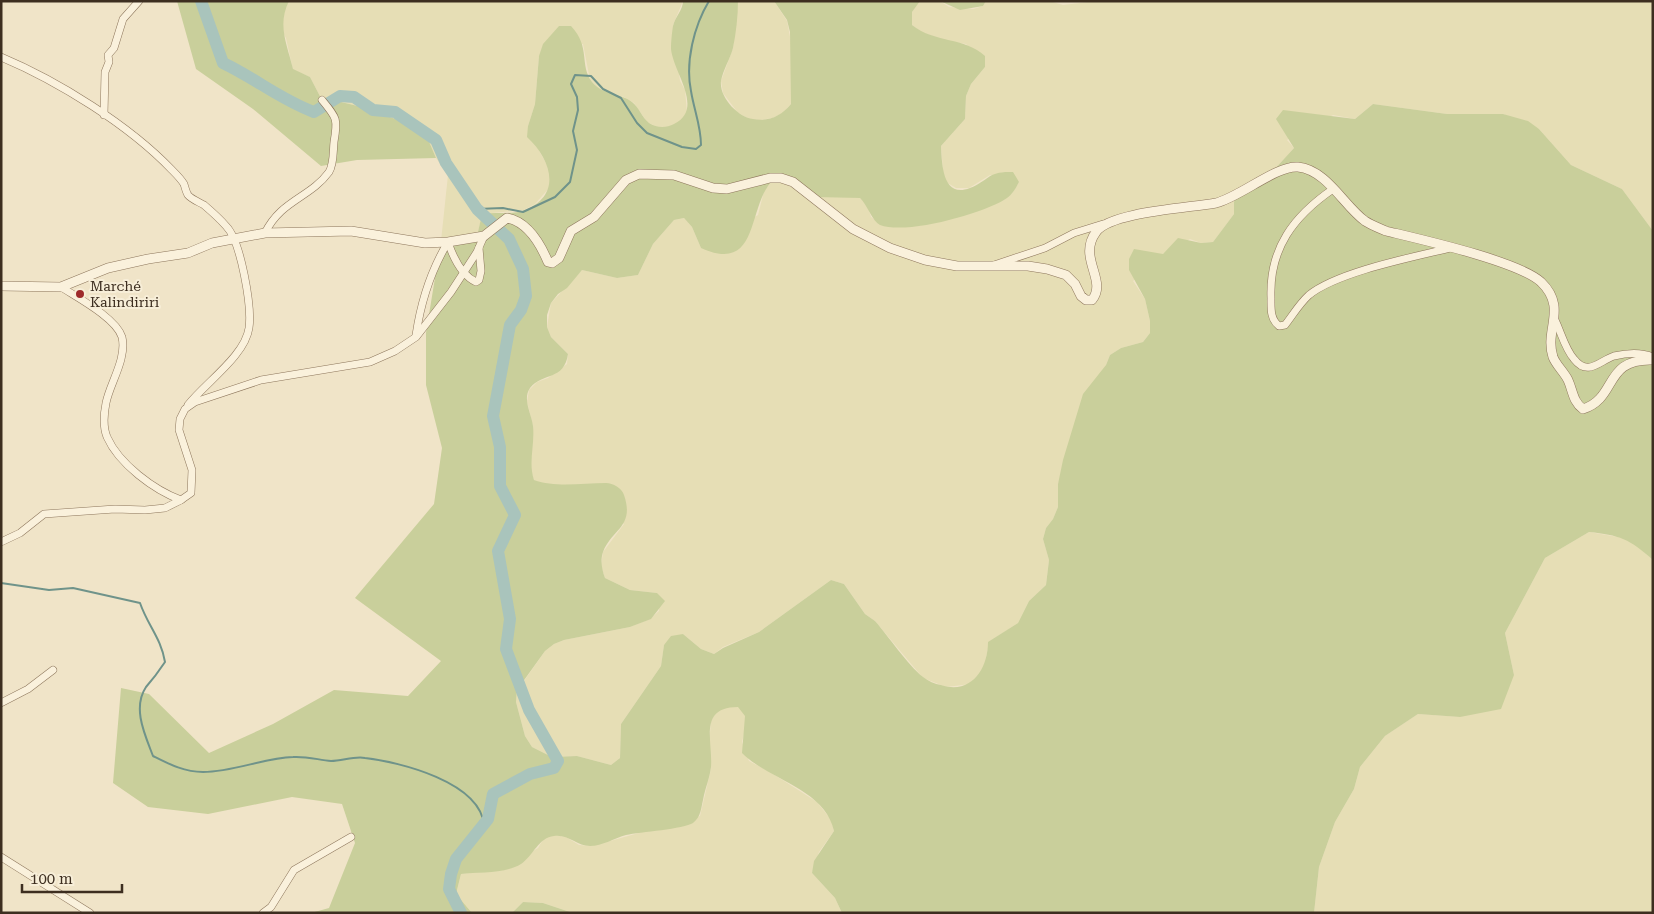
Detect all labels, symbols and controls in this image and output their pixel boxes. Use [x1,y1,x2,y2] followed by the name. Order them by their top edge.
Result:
[90,278,160,310] place label: Marché Kalindiriri
[74,288,86,300] marker: Marché Kalindiriri
[22,862,122,894] scale bar
[30,870,73,888] text: 100 m

